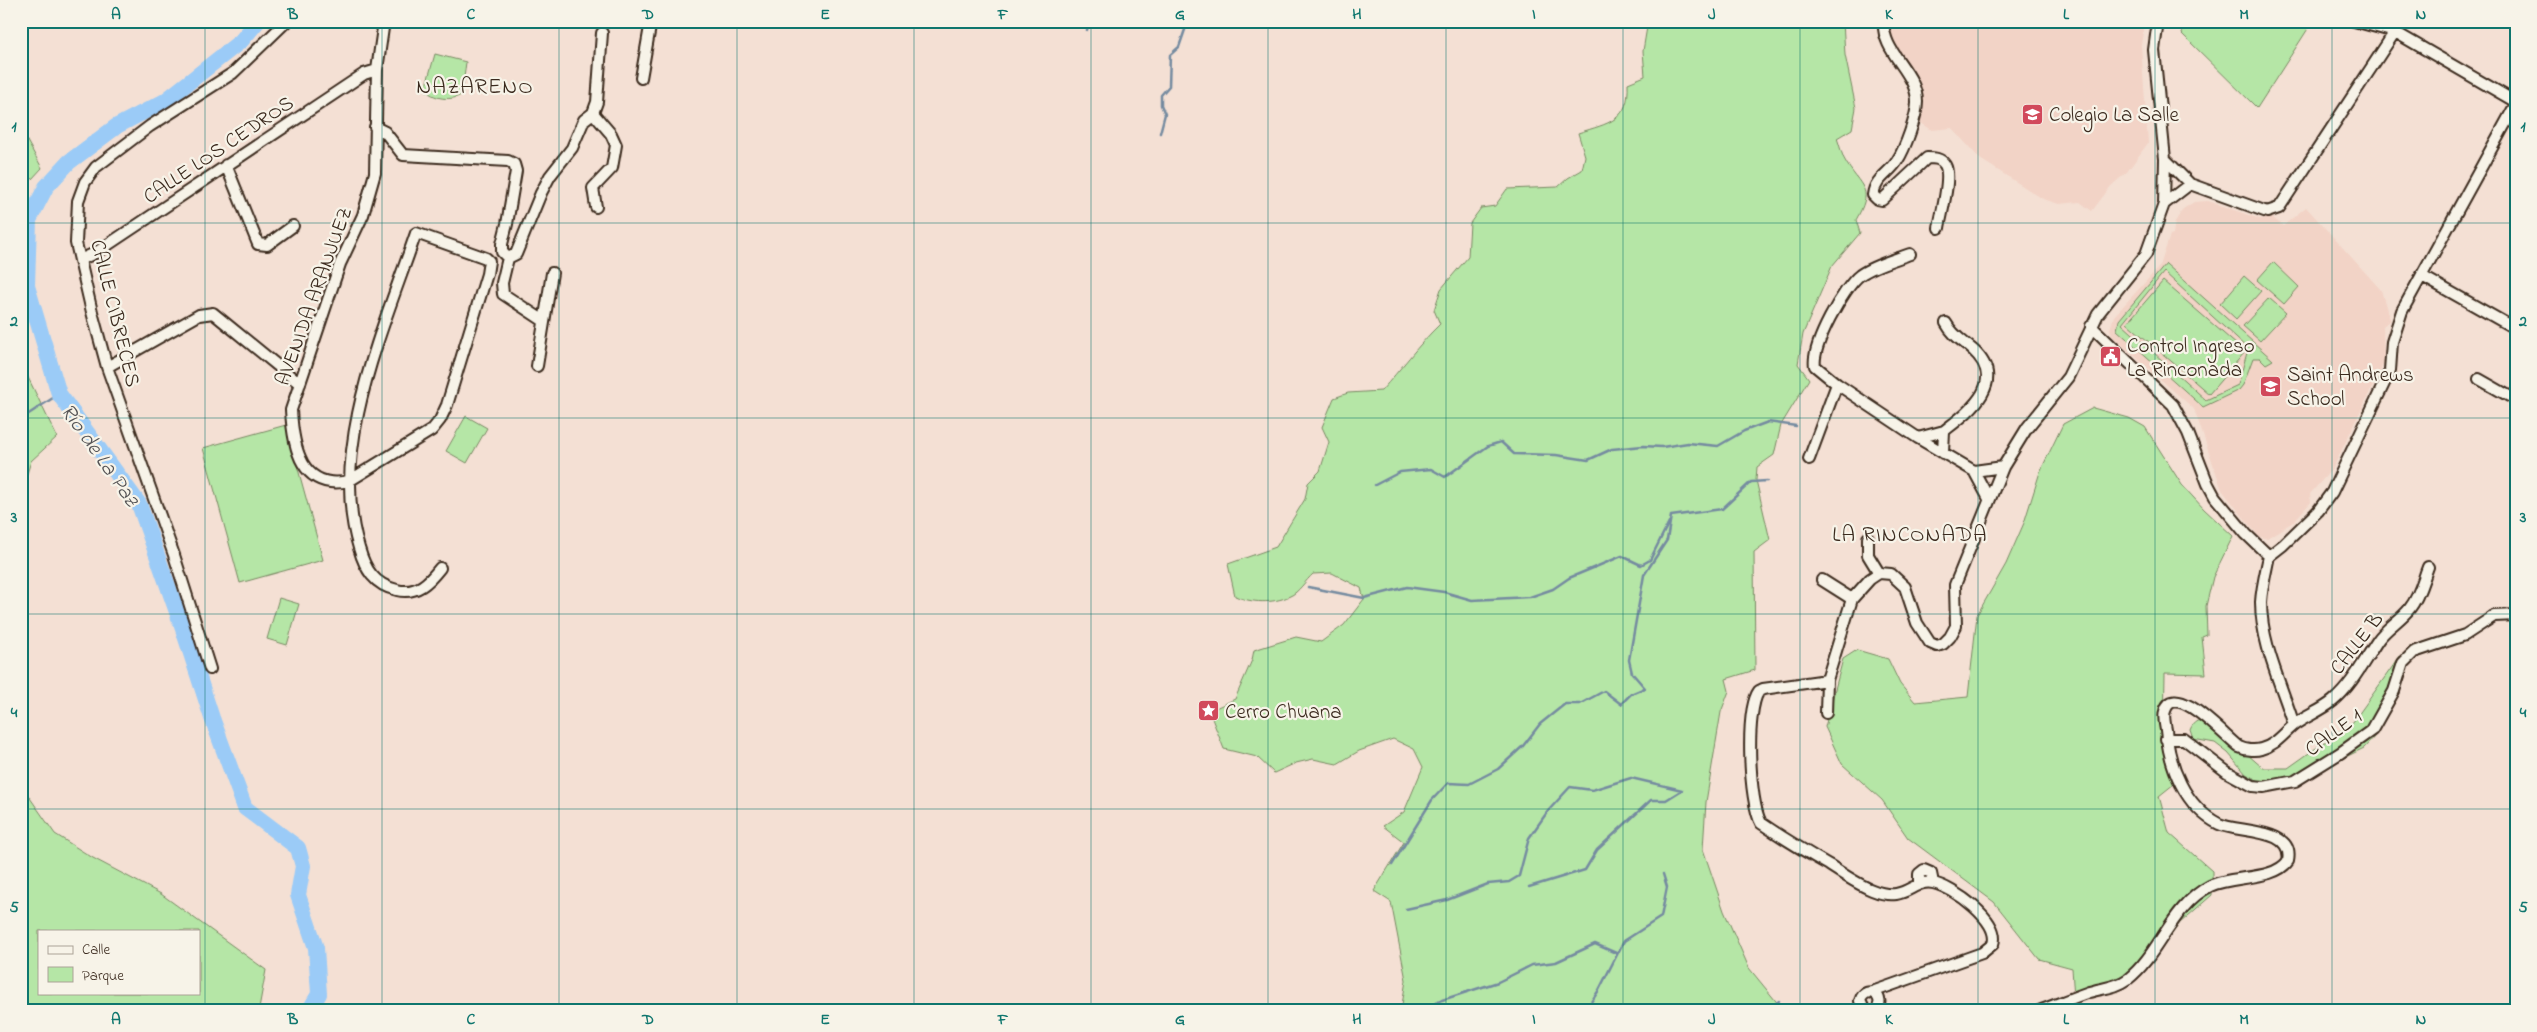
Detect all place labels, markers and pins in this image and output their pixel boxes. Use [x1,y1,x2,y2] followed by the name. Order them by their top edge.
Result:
[2049,101,2179,133] place label: Colegio La Salle
[2021,102,2045,126] school or university icon: Colegio La Salle
[2127,332,2255,386] place label: Control Ingreso La Rinconada
[2099,345,2123,369] public building icon: Control Ingreso La Rinconada
[2287,361,2414,415] place label: Saint Andrews School
[2259,374,2283,398] school or university icon: Saint Andrews School
[1225,698,1342,728] place label: Cerro Chuana
[1197,699,1221,723] place icon: Cerro Chuana

